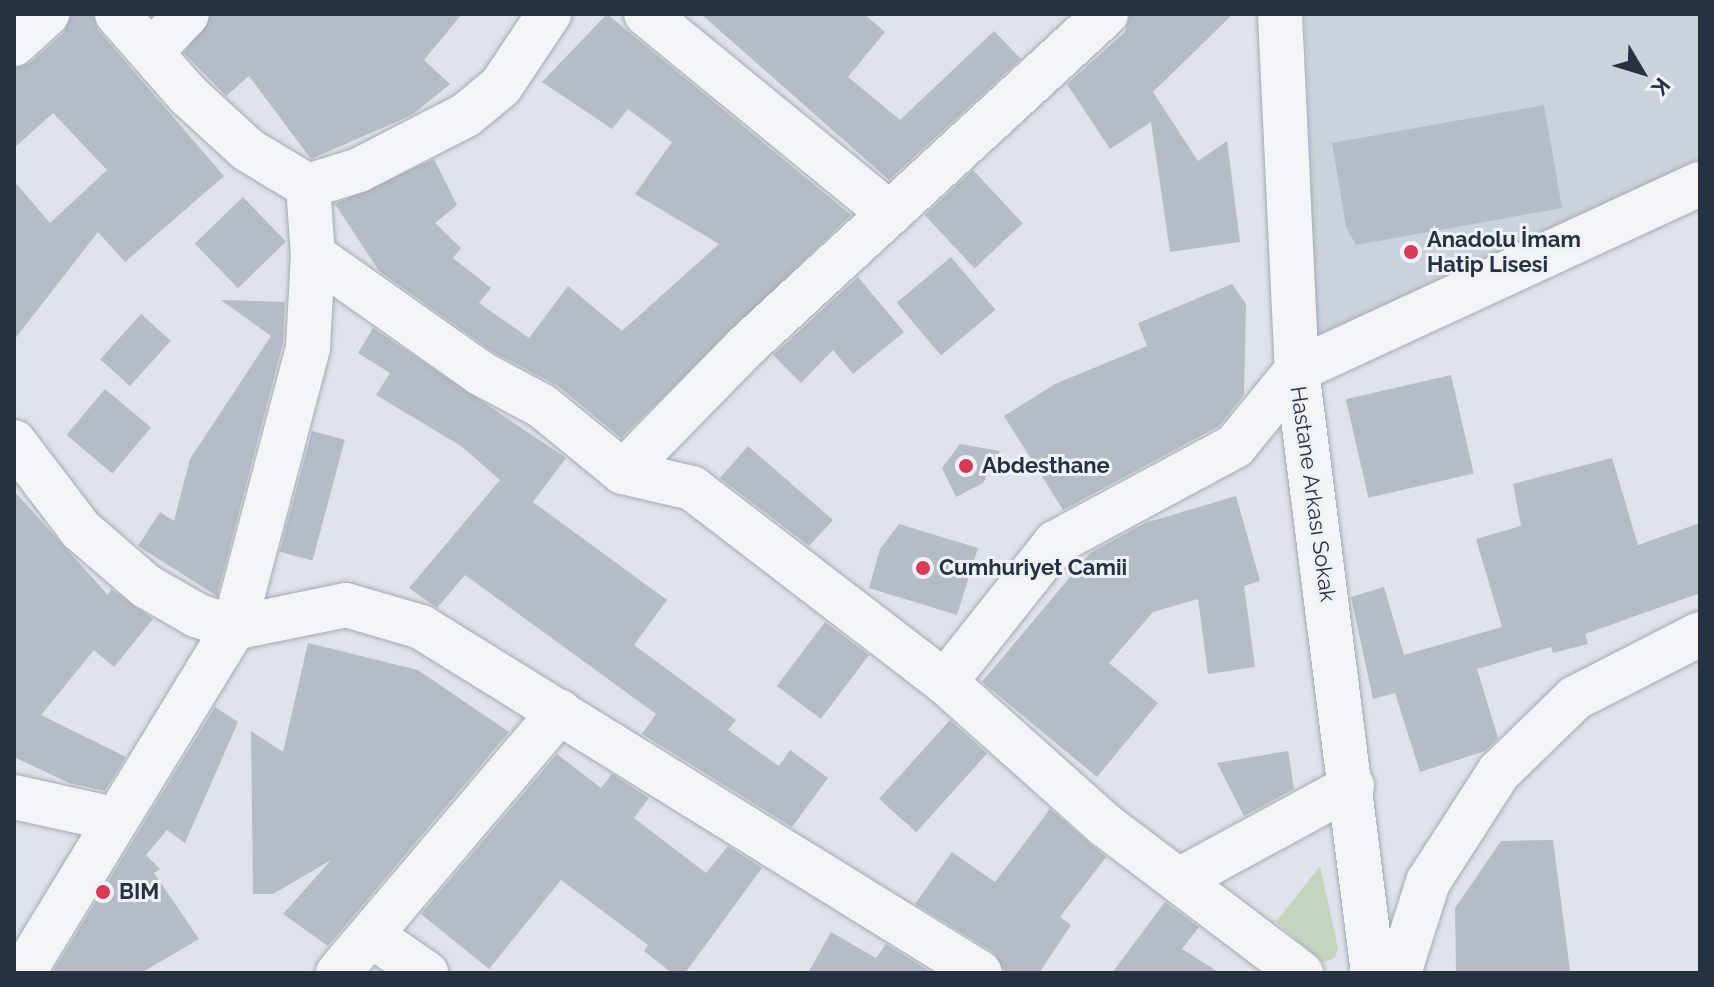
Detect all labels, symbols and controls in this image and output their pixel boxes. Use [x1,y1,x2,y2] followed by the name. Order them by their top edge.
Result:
[1602,32,1682,112] north arrow
[1646,73,1676,101] text: K
[1427,226,1581,278] place label: Anadolu İmam Hatip Lisesi
[1402,243,1420,261] marker: Anadolu İmam Hatip Lisesi
[1285,384,1341,604] street label: Hastane Arkası Sokak
[982,453,1110,479] place label: Abdesthane
[957,457,975,475] marker: Abdesthane
[939,555,1127,581] place label: Cumhuriyet Camii
[914,559,932,577] marker: Cumhuriyet Camii
[119,879,159,905] place label: BIM
[94,883,112,901] marker: BIM

